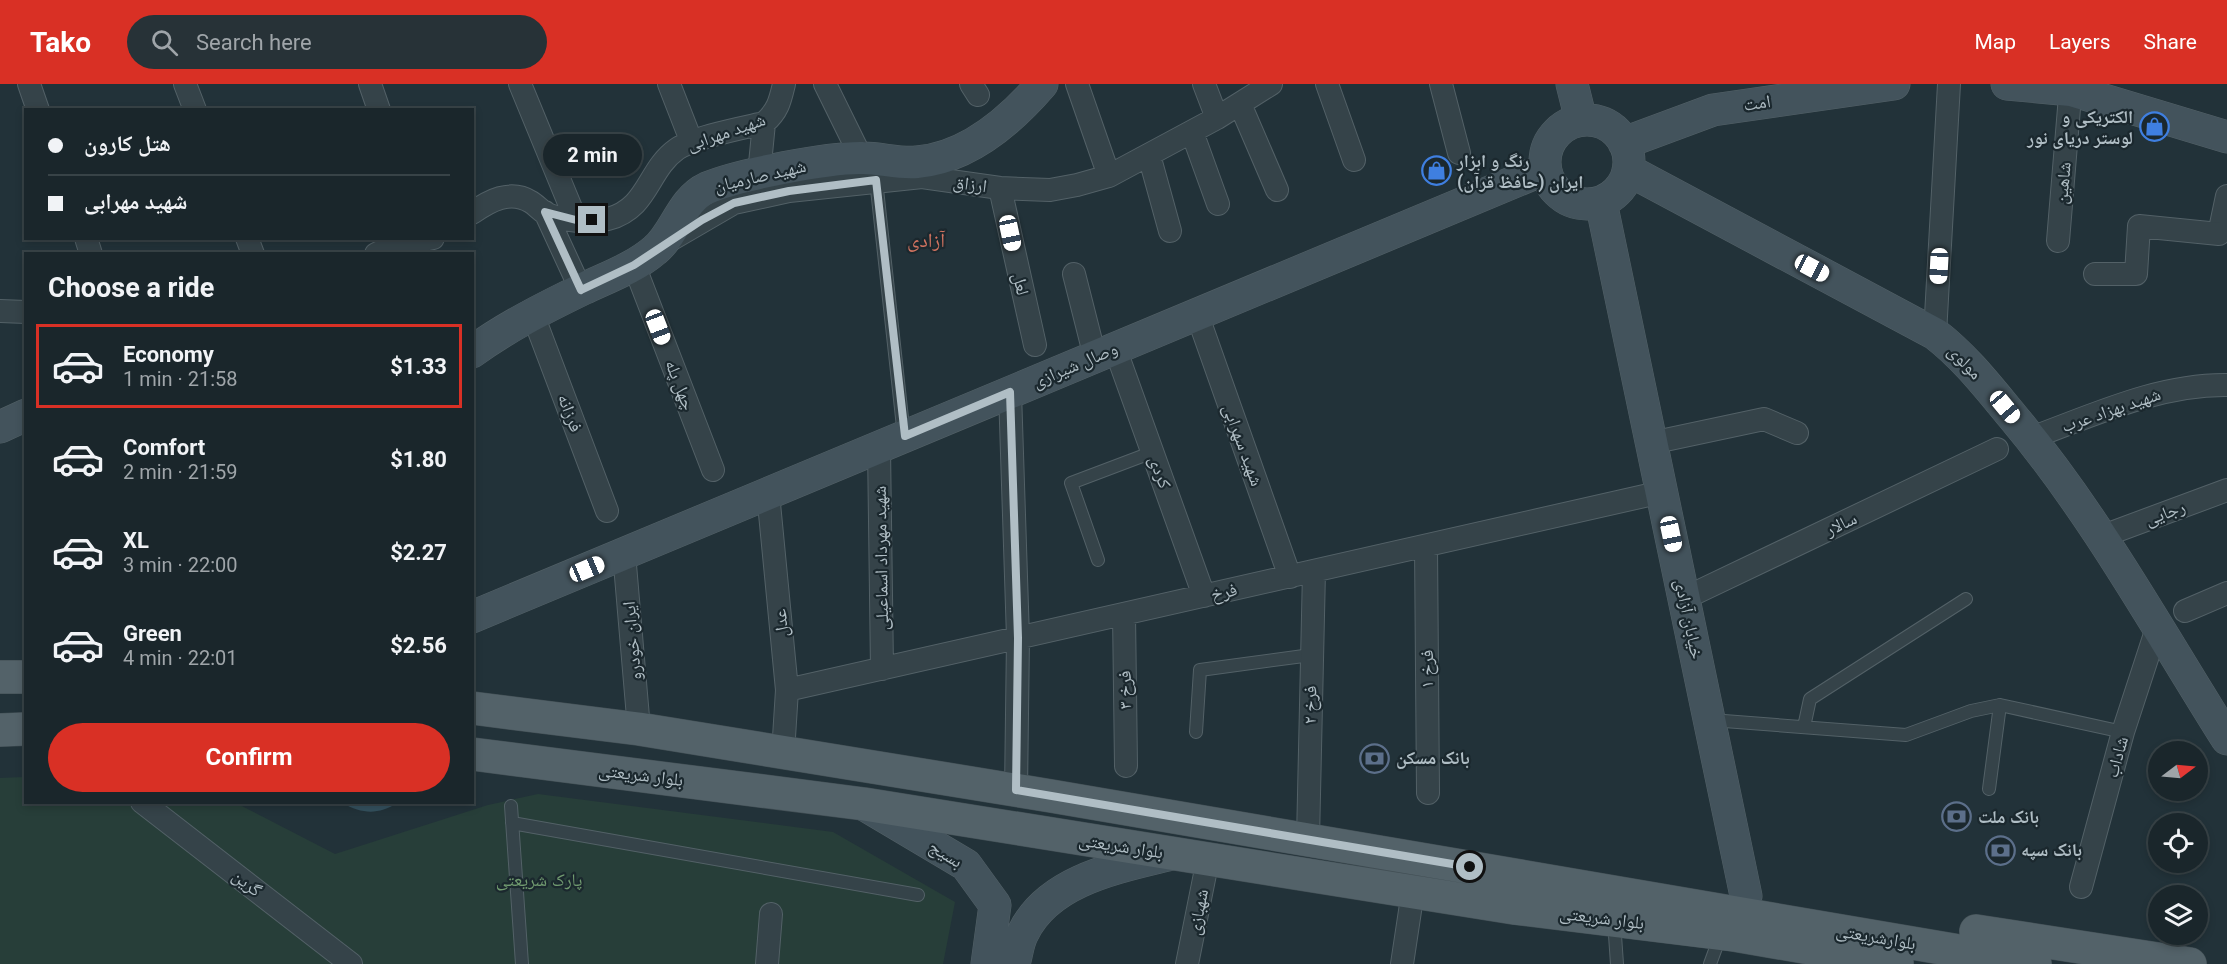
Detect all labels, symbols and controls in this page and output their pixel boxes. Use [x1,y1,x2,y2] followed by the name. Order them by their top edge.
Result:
[127,15,547,69] search box
[30,26,91,59] text: Tako
[148,26,181,59] icon: search
[196,30,312,55] text: Search here
[1974,30,2016,54] text: Map
[2049,30,2110,54] text: Layers
[2143,30,2197,54] text: Share
[1742,90,1772,115] street label: امت
[2026,106,2133,149] place label: الکتریکی و لوستر دریای نور
[684,108,768,156] street label: شهید مهرابی
[2138,111,2170,143] shop icon: الکتریکی و لوستر دریای نور
[84,131,171,156] text: هتل کارون
[542,133,642,175] callout: 2 min
[567,143,618,167] text: 2 min
[1456,150,1583,193] place label: رنگ و ابزار ایران (حافظ قرآن)
[712,155,808,197] street label: شهید صارمیان
[1420,155,1452,187] shop icon: رنگ و ابزار ایران (حافظ قرآن)
[2050,161,2076,205] street label: شاهین
[952,171,988,197] street label: ارزاق
[84,189,188,214] text: شهید مهرابی
[578,206,605,233] route end
[997,214,1023,252] car
[907,228,946,252] district label: آزادی
[1929,248,1949,284] car
[1792,252,1832,284] car
[1008,271,1034,297] street label: لعل
[48,272,214,304] text: Choose a ride
[643,307,673,347] car
[1029,337,1121,393] street label: وصال شیرازی
[51,339,105,393] icon: car
[1943,340,1987,384] street label: مولوی
[123,342,214,367] text: Economy
[390,354,447,379] text: $1.33
[660,357,700,413] street label: چهل پله
[123,367,238,391] text: 1 min · 21:58
[2058,383,2163,437] street label: شهید بهزاد عرب
[1987,387,2023,427] car
[554,391,587,435] street label: فرزانه
[1218,401,1268,489] street label: شهید سهرابی
[51,432,105,486] icon: car
[123,435,205,460] text: Comfort
[390,447,447,472] text: $1.80
[1144,453,1176,492] street label: کردی
[123,460,238,484] text: 2 min · 21:59
[869,485,893,631] street label: شهید مهرداد اسماعیلی
[2142,496,2188,530] street label: رجایی
[1821,507,1860,540] street label: سالار
[1658,515,1684,553] car
[51,525,105,579] icon: car
[123,528,149,553] text: XL
[390,540,447,565] text: $2.27
[123,553,238,577] text: 3 min · 22:00
[567,554,607,584] car
[1670,577,1708,661] street label: خیابان آزادی
[1209,578,1240,607] street label: فرخ
[618,600,646,682] street label: ایران خودرو
[769,608,793,638] street label: عدل
[51,618,105,672] icon: car
[123,621,182,646] text: Green
[390,633,447,658] text: $2.56
[123,646,238,670] text: 4 min · 22:01
[1416,650,1439,688] street label: فرخ ۱
[1114,670,1137,710] street label: فرخ ۳
[1299,685,1322,725] street label: فرخ ۲
[48,723,450,792] button: Confirm
[2101,734,2133,780] street label: شاداب
[2148,741,2208,801] north arrow
[2148,741,2208,945] map controls
[1359,742,1391,774] bank icon: بانک مسکن
[1396,747,1470,769] place label: بانک مسکن
[597,759,685,791] street label: بلوار شریعتی
[1941,801,1973,833] bank icon: بانک ملت
[1978,806,2039,828] place label: بانک ملت
[2148,813,2208,873] button: locate
[1077,828,1165,864] street label: بلوار شریعتی
[1984,834,2016,866] bank icon: بانک سپه
[925,835,967,874] street label: بسیج
[2021,839,2082,861] place label: بانک سپه
[1456,853,1483,880] route start
[228,865,267,902] street label: گرین
[496,869,582,891] park label: پارک شریعتی
[2148,885,2208,945] button: layers
[1183,887,1213,937] street label: شهبازی
[1558,902,1646,934] street label: بلوار شریعتی
[1834,919,1918,955] street label: بلوارشریعتی

